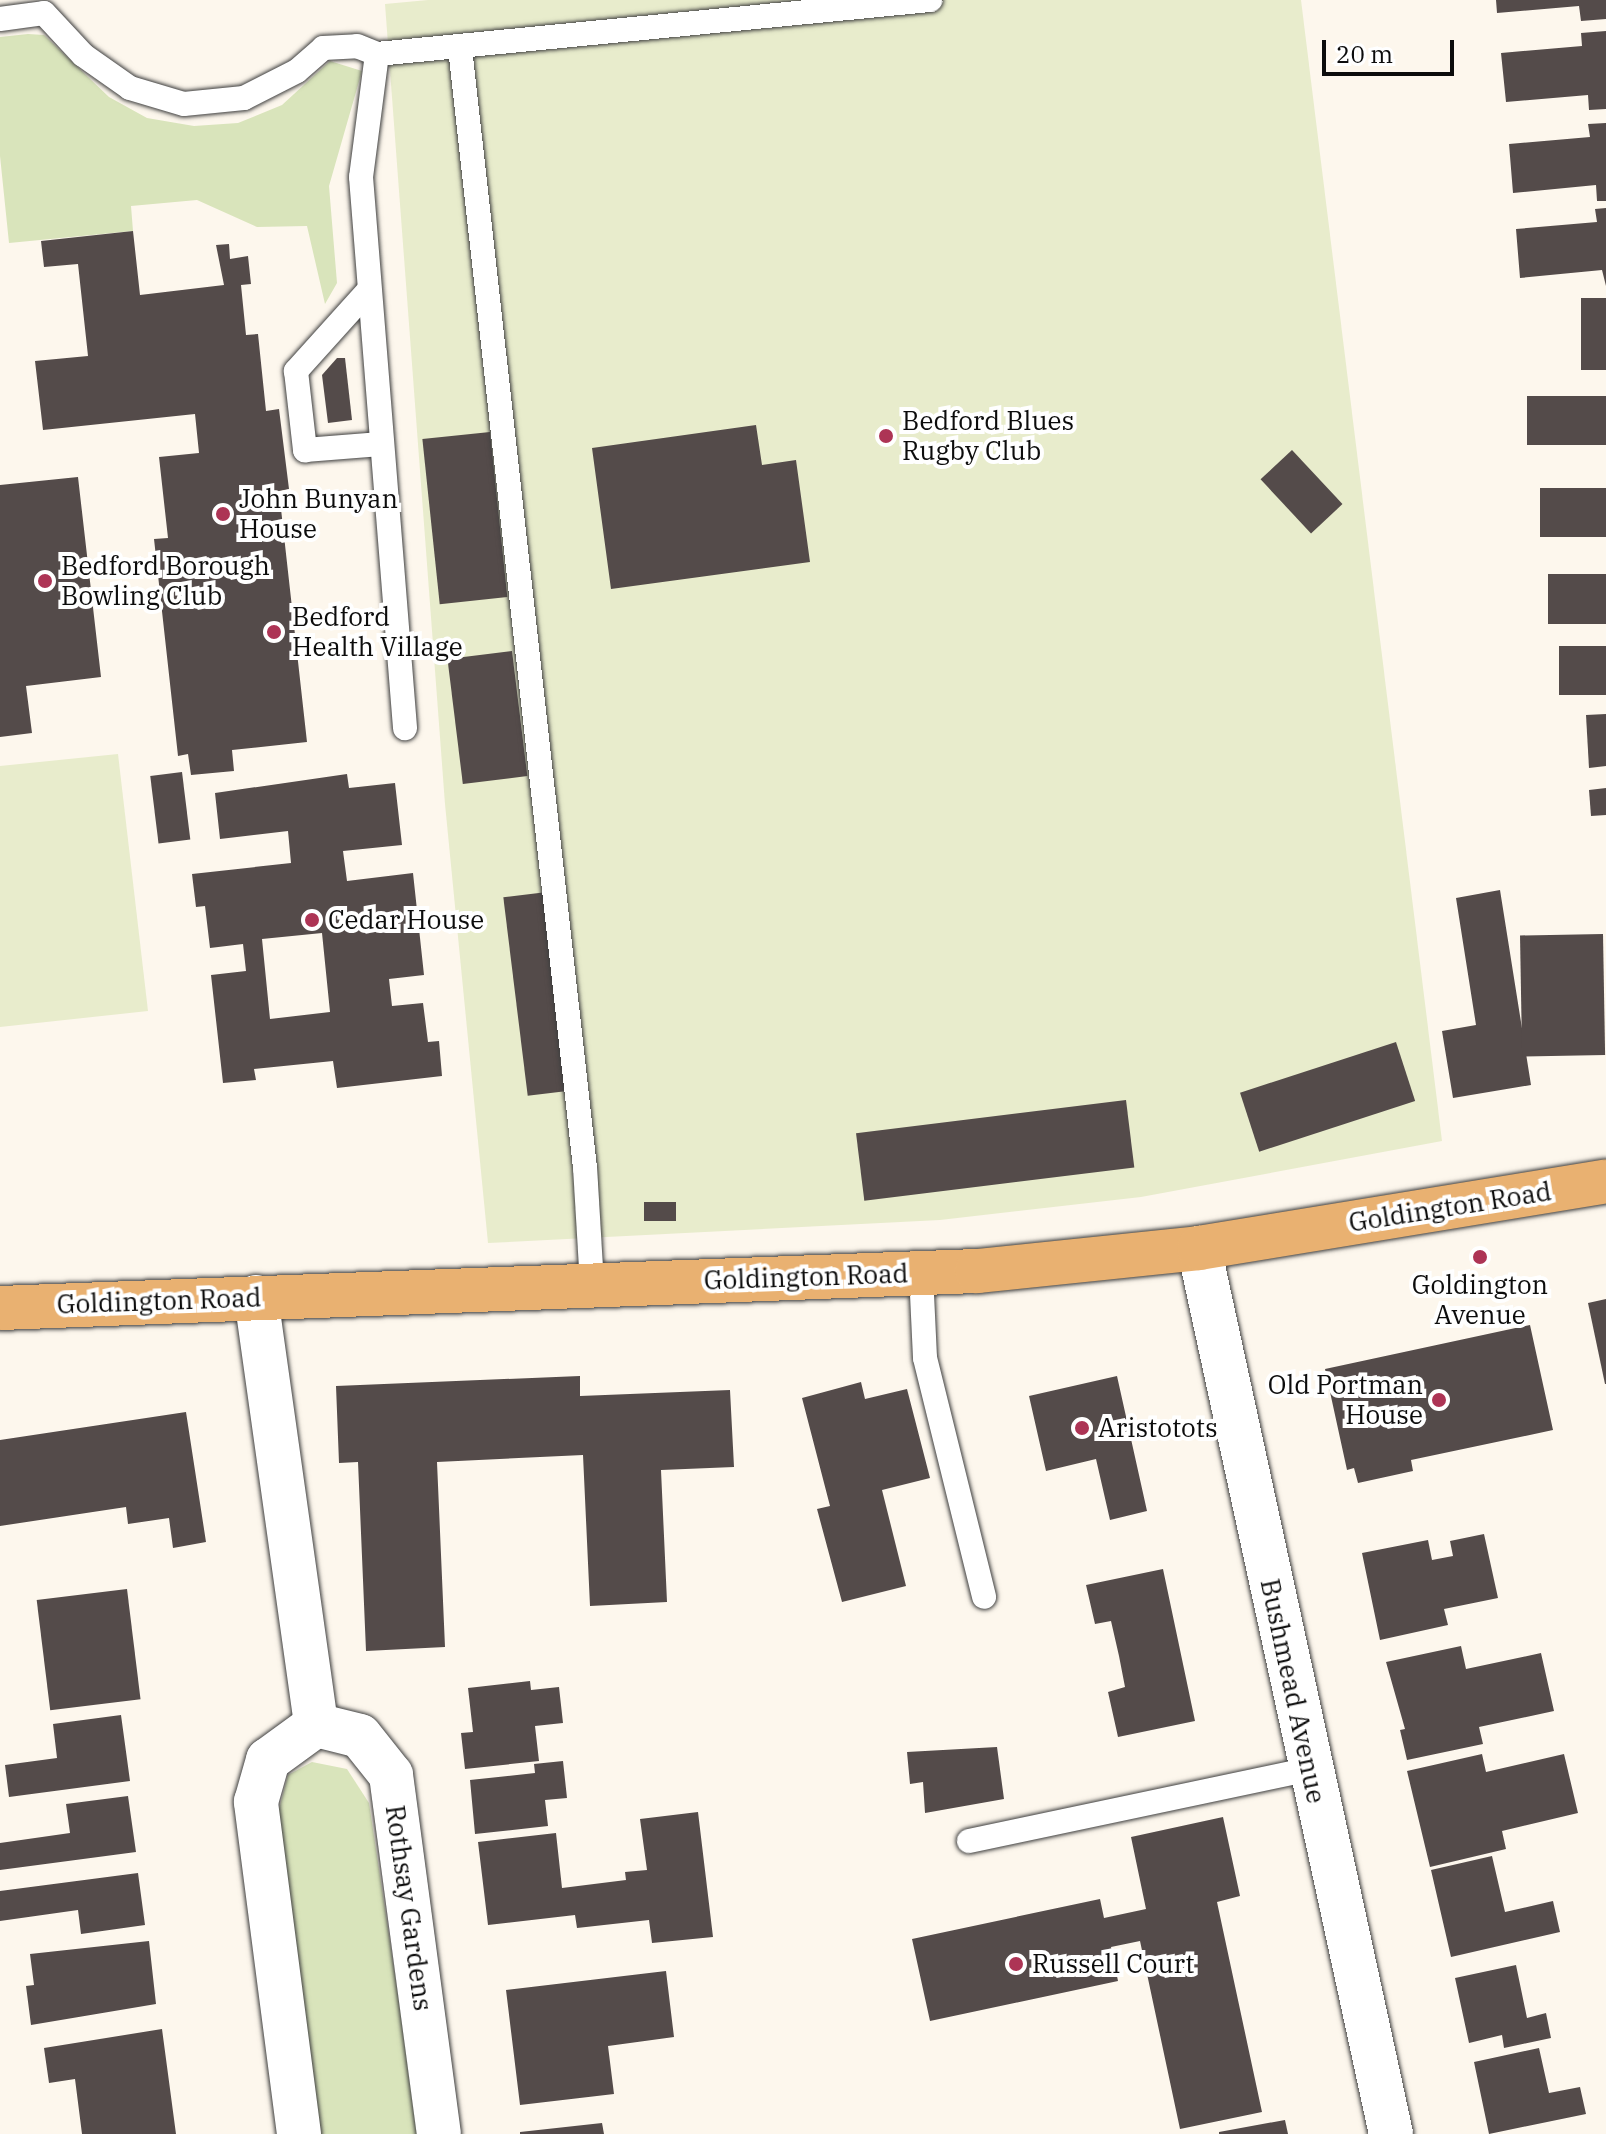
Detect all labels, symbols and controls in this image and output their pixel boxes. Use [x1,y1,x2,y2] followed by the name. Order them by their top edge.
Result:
[1326,24,1458,74] scale bar
[1336,38,1393,70] text: 20 m
[902,405,1074,466] place label: Bedford Blues Rugby Club
[877,427,895,445] marker: Bedford Blues Rugby Club
[239,483,398,544] place label: John Bunyan House
[214,505,232,523] marker: John Bunyan House
[61,550,270,612] place label: Bedford Borough Bowling Club
[36,572,54,590] marker: Bedford Borough Bowling Club
[292,601,463,662] place label: Bedford Health Village
[263,621,285,643] marker: Bedford Health Village
[328,904,484,936] place label: Cedar House
[303,911,321,929] marker: Cedar House
[1347,1176,1553,1238] street label: Goldington Road
[1471,1248,1489,1266] marker: Goldington Avenue
[703,1258,909,1296] street label: Goldington Road
[1412,1269,1548,1330] place label: Goldington Avenue
[56,1282,262,1320] street label: Goldington Road
[1268,1369,1423,1430] place label: Old Portman House
[1430,1391,1448,1409] marker: Old Portman House
[1098,1412,1218,1444] place label: Aristotots
[1073,1419,1091,1437] marker: Aristotots
[1254,1576,1332,1806] street label: Bushmead Avenue
[379,1803,439,2013] street label: Rothsay Gardens
[1032,1948,1195,1980] place label: Russell Court
[1007,1955,1025,1973] marker: Russell Court

